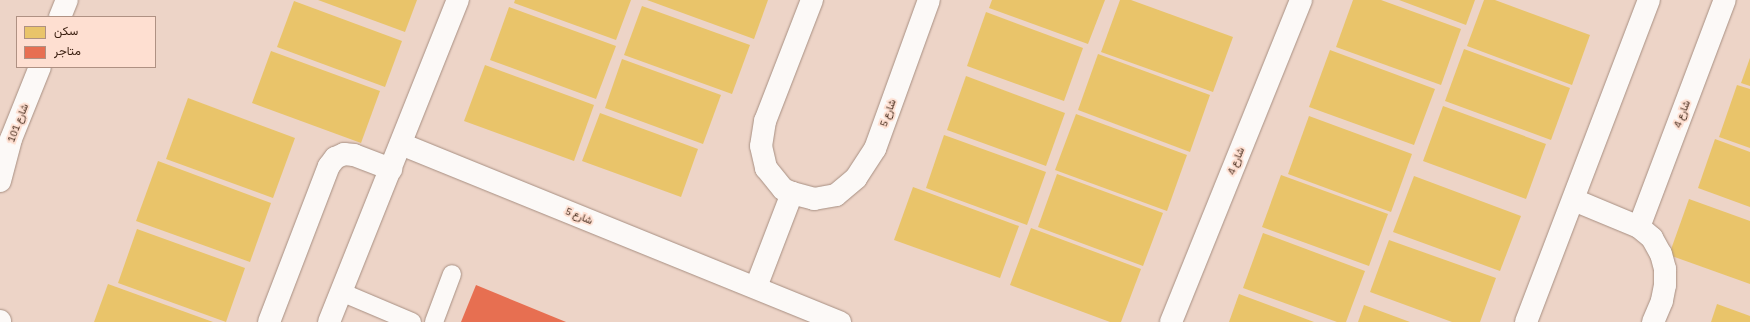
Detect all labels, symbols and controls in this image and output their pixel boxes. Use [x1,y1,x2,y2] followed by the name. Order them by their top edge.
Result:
[16,16,156,68] legend
[54,23,78,38] text: سكن
[54,43,81,58] text: متاجر
[877,98,899,128] street label: شارع 5
[1671,99,1693,129] street label: شارع 4
[5,102,31,144] street label: شارع 101
[1225,146,1247,176] street label: شارع 4
[564,205,594,227] street label: شارع 5

